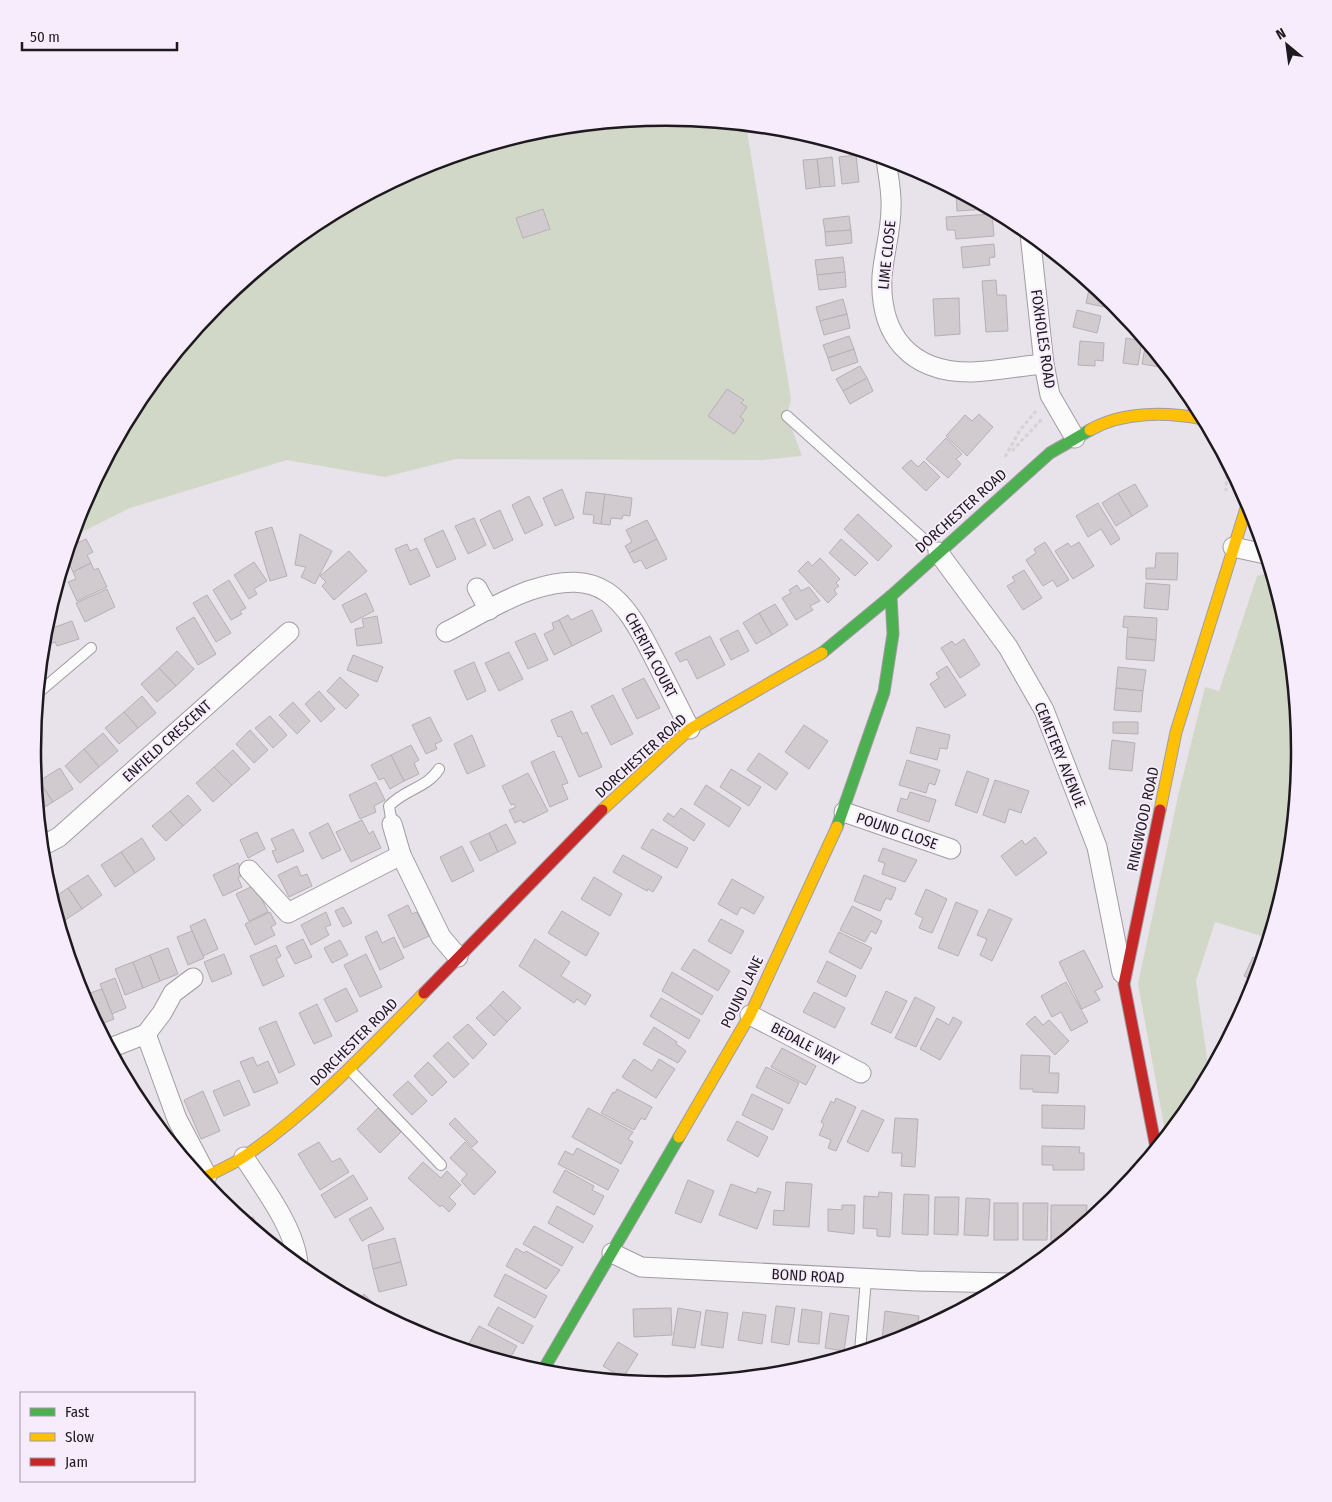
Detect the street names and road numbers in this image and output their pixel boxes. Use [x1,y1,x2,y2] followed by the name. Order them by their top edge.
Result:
[874,220,900,290] street label: LIME CLOSE
[1027,288,1059,390] street label: FOXHOLES ROAD
[912,465,1010,557] street label: DORCHESTER ROAD
[621,609,681,701] street label: CHERITA COURT
[119,696,215,786] street label: ENFIELD CRESCENT
[1031,700,1089,810] street label: CEMETERY AVENUE
[592,710,690,802] street label: DORCHESTER ROAD
[1123,765,1163,873] street label: RINGWOOD ROAD
[854,809,940,853] street label: POUND CLOSE
[717,953,767,1031] street label: POUND LANE
[306,994,402,1090] street label: DORCHESTER ROAD
[768,1019,843,1070] street label: BEDALE WAY
[771,1265,845,1287] street label: BOND ROAD

